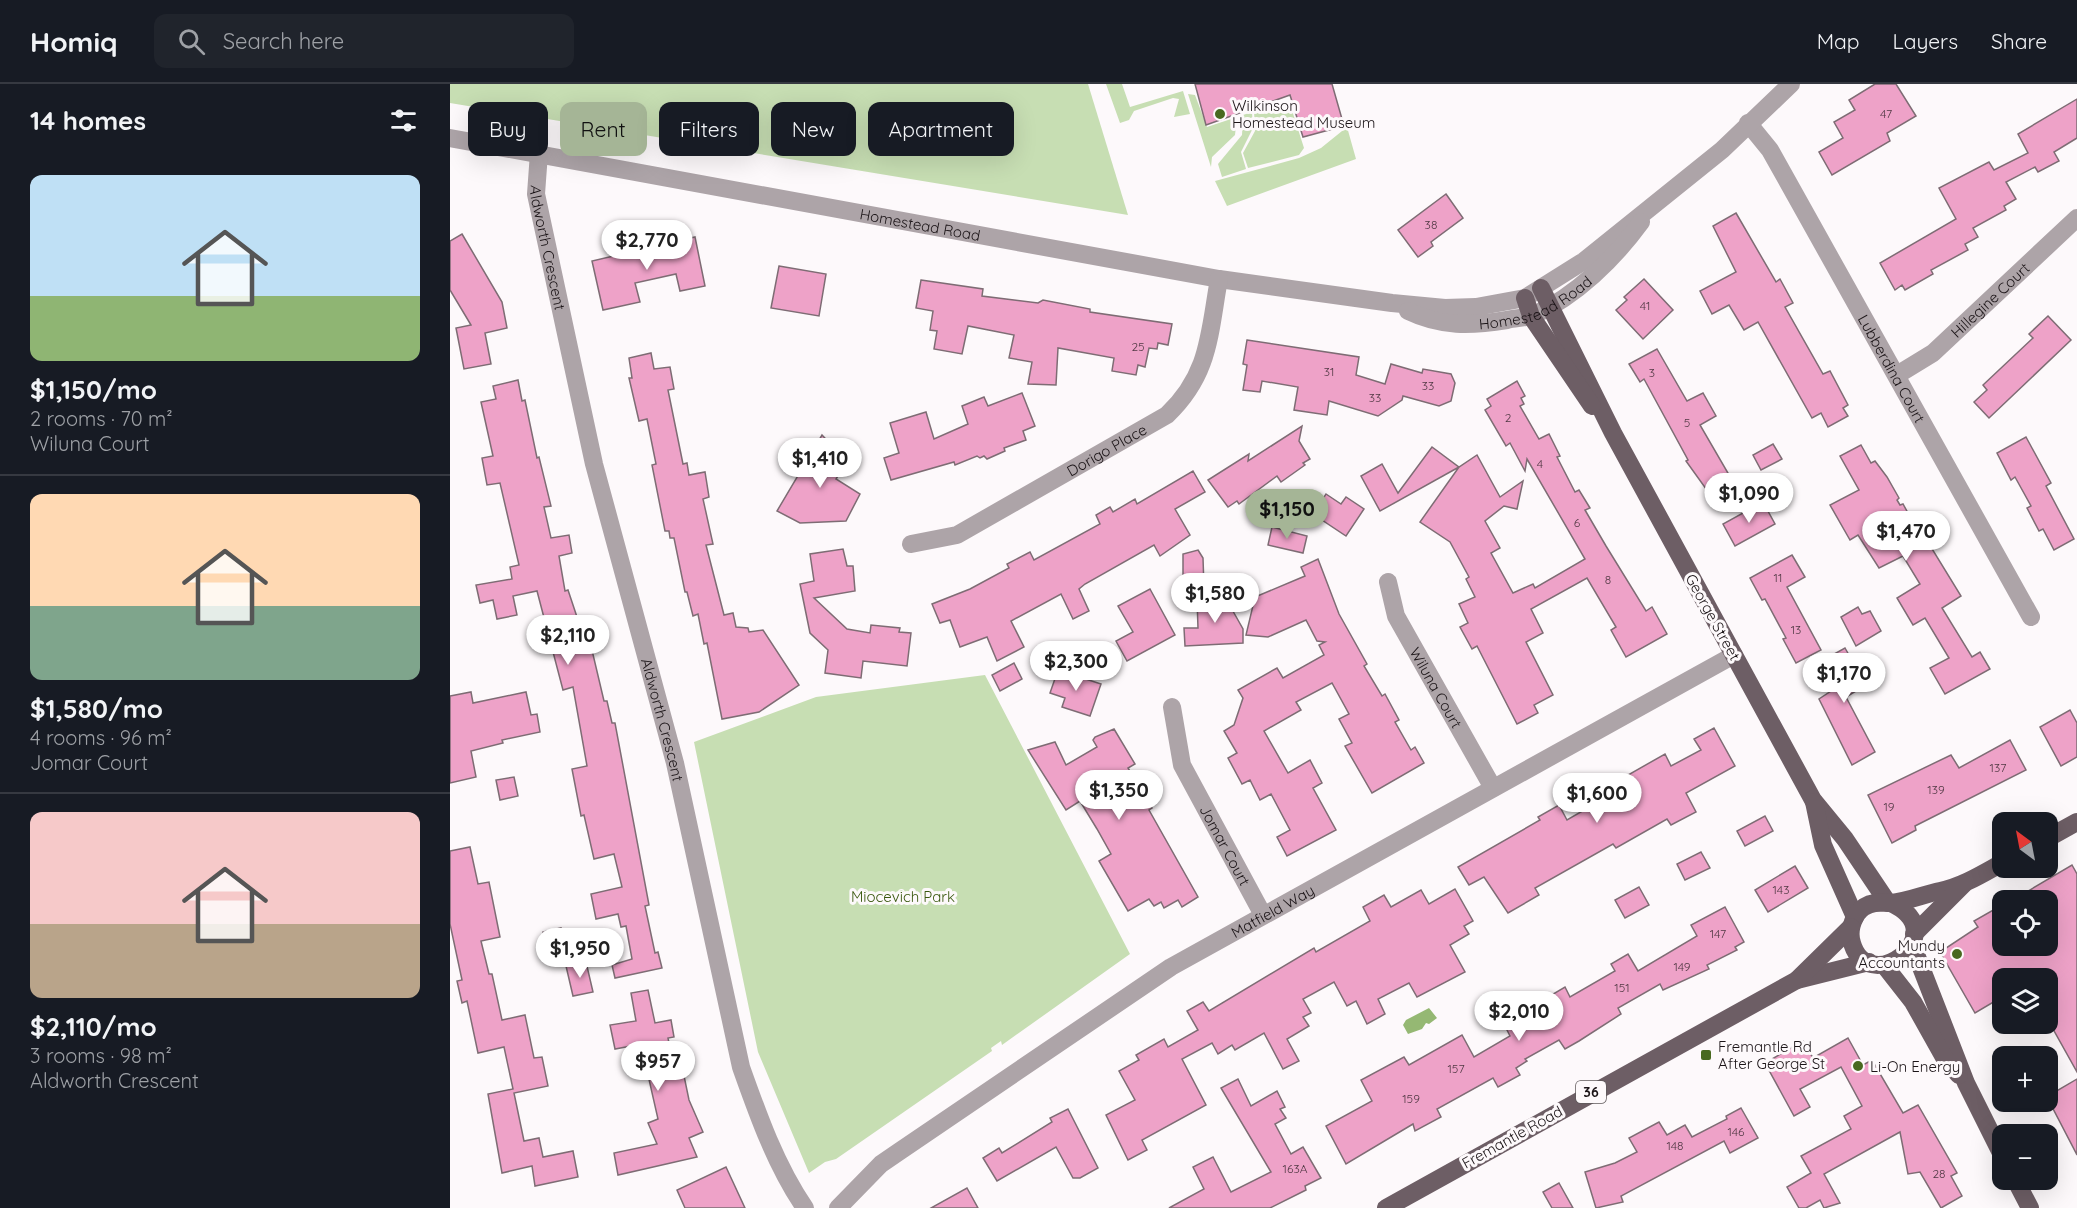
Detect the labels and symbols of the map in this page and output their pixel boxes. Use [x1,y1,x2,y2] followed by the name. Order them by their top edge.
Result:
[1232,96,1376,132] place label: Wilkinson Homestead Museum
[1880,106,1892,121] house number: 47
[1213,107,1227,121] marker: Wilkinson Homestead Museum
[526,185,570,312] street label: Aldworth Crescent
[858,204,982,245] street label: Homestead Road
[1425,217,1437,232] house number: 38
[598,220,696,271] pin: $2,770
[1946,258,2033,341] street label: Hillegine Court
[1478,271,1595,333] street label: Homestead Road
[1640,298,1650,313] house number: 41
[1854,311,1930,426] street label: Lubberdina Court
[1131,339,1145,354] house number: 25
[1324,364,1334,379] house number: 31
[1649,365,1655,380] house number: 3
[1422,378,1434,393] house number: 33
[1369,390,1381,405] house number: 33
[1505,410,1512,425] house number: 2
[1684,415,1690,430] house number: 5
[1063,419,1150,480] street label: Dorigo Place
[771,438,869,489] pin: $1,410
[1537,456,1543,471] house number: 4
[1700,473,1798,524] pin: $1,090
[1238,489,1336,540] pin: $1,150
[1857,511,1955,562] pin: $1,470
[1574,515,1581,530] house number: 6
[1681,570,1745,664] street label: George Street
[1774,570,1782,585] house number: 11
[1605,572,1611,587] house number: 8
[1166,573,1264,624] pin: $1,580
[519,615,617,666] pin: $2,110
[1791,622,1801,637] house number: 13
[1027,641,1125,692] pin: $2,300
[1406,644,1467,731] street label: Wiluna Court
[1795,653,1893,704] pin: $1,170
[637,656,688,783] street label: Aldworth Crescent
[1990,760,2006,775] house number: 137
[1070,770,1168,821] pin: $1,350
[1548,773,1646,824] pin: $1,600
[1927,782,1945,797] house number: 139
[1883,799,1895,814] house number: 19
[1196,802,1255,889] street label: Jomar Court
[1992,812,2058,878] north arrow
[1227,880,1317,941] street label: Matfield Way
[1773,882,1789,897] house number: 143
[851,887,955,906] park label: Miocevich Park
[1710,926,1726,941] house number: 147
[531,928,629,979] pin: $1,950
[1858,936,1945,972] place label: Mundy Accountants
[1950,947,1964,961] marker: Mundy Accountants
[1673,959,1691,974] house number: 149
[1614,980,1630,995] house number: 151
[1470,991,1568,1042] pin: $2,010
[1718,1037,1825,1073] place label: Fremantle Rd After George St
[622,1041,694,1092] pin: $957
[1699,1048,1713,1062] marker: Fremantle Rd After George St
[1870,1057,1960,1076] place label: Li-On Energy
[1851,1059,1865,1073] marker: Li-On Energy
[1447,1061,1465,1076] house number: 157
[1576,1081,1606,1103] road number: 36
[1402,1091,1420,1106] house number: 159
[1458,1102,1566,1172] street label: Fremantle Road
[1727,1124,1745,1139] house number: 146
[1666,1138,1684,1153] house number: 148
[1283,1161,1308,1176] house number: 163A
[1932,1166,1946,1181] house number: 28

